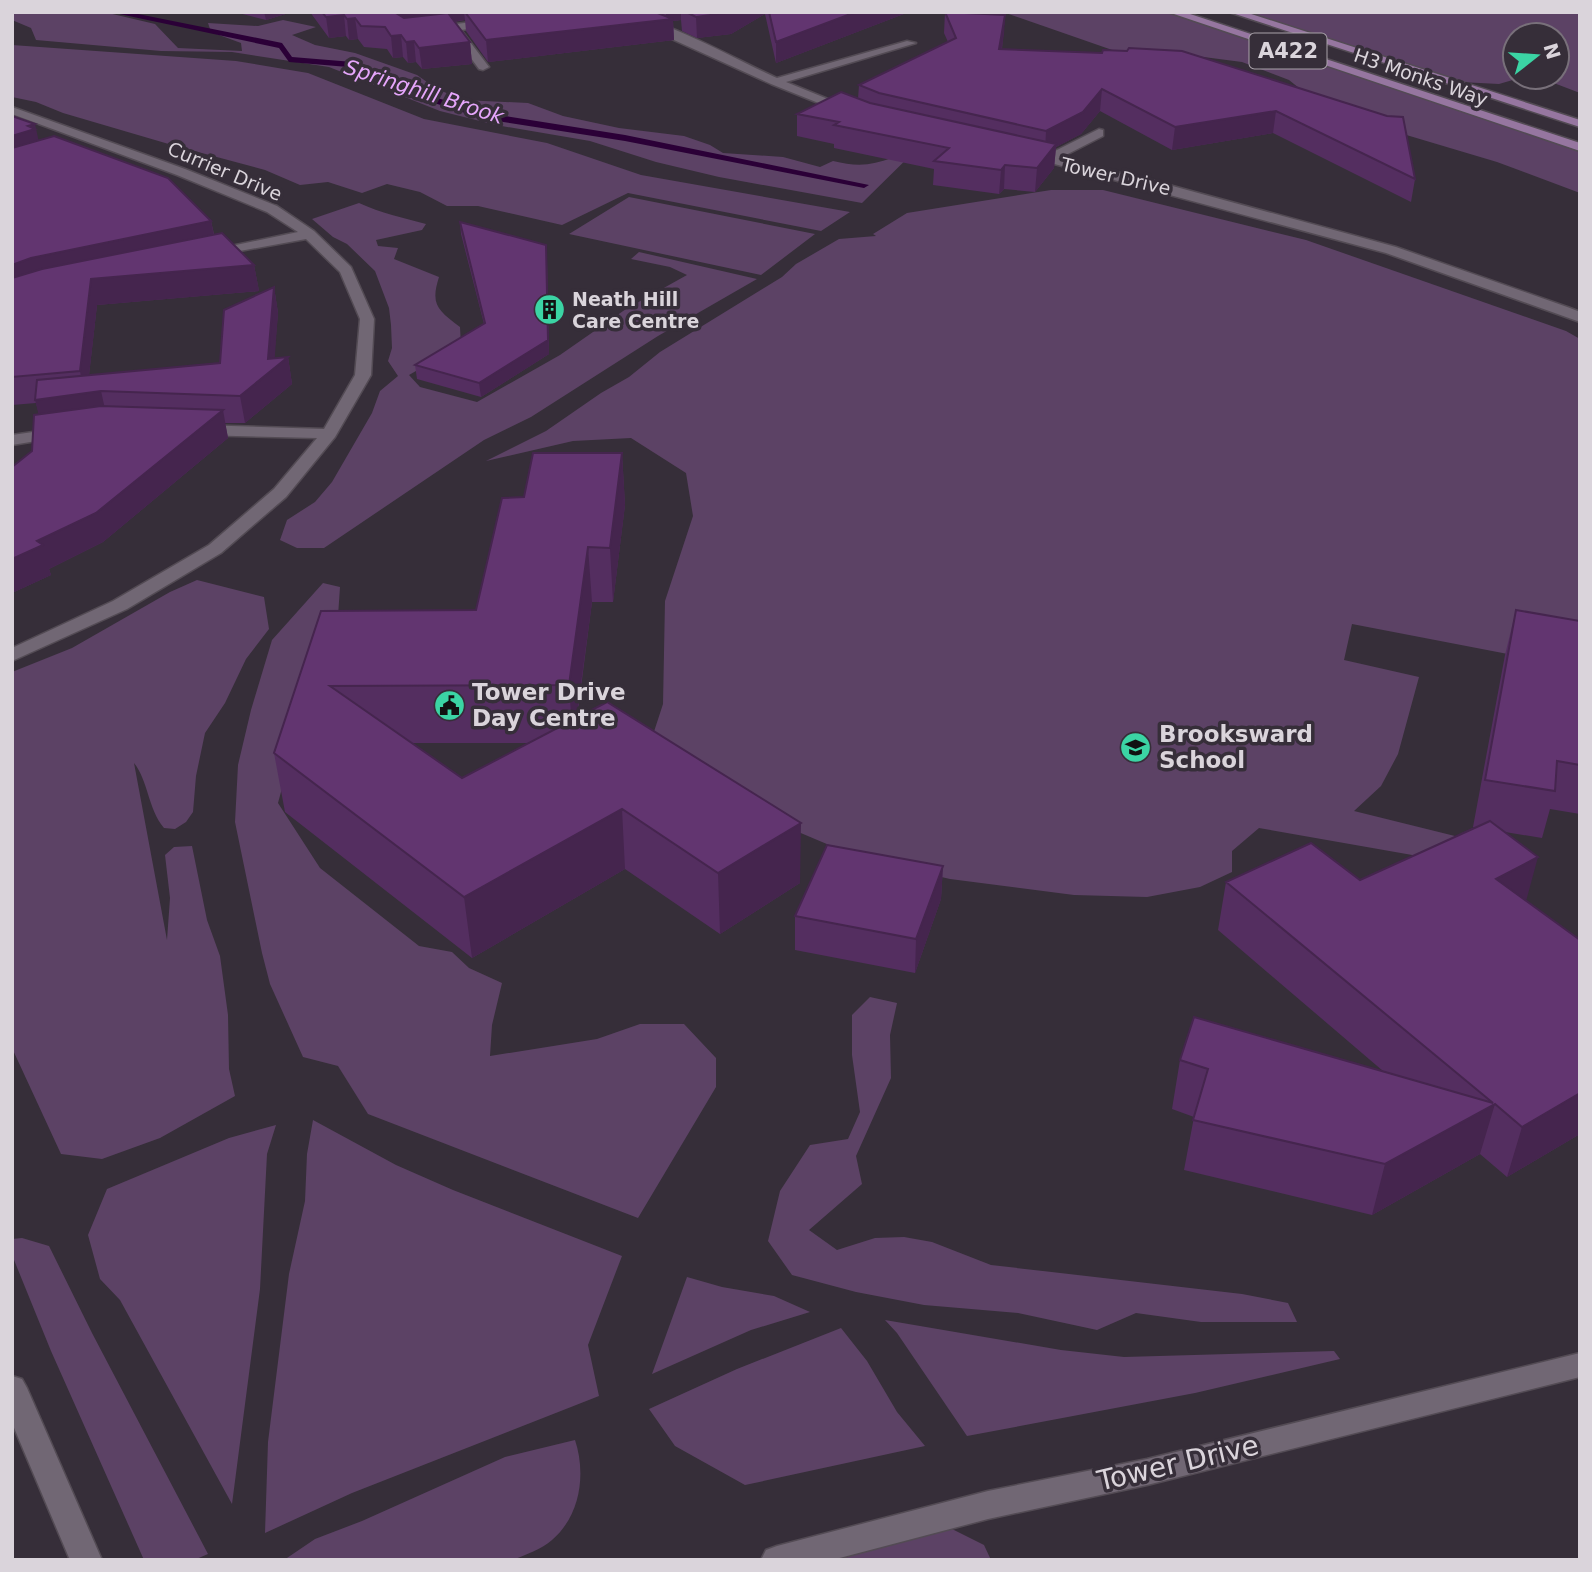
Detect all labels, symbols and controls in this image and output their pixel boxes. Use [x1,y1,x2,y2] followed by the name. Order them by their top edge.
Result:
[1501,21,1571,91] north arrow
[1250,34,1326,68] road number: A422
[1539,40,1565,62] text: N
[1351,44,1491,110] street label: H3 Monks Way
[341,55,508,129] water label: Springhill Brook
[165,137,285,205] street label: Currier Drive
[1058,152,1173,199] street label: Tower Drive
[572,288,699,332] place label: Neath Hill Care Centre
[532,293,566,327] building icon: Neath Hill Care Centre
[472,679,626,731] place label: Tower Drive Day Centre
[432,688,466,722] public building icon: Tower Drive Day Centre
[1159,721,1313,773] place label: Brooksward School
[1119,730,1153,764] school or university icon: Brooksward School
[1093,1428,1262,1498] street label: Tower Drive

